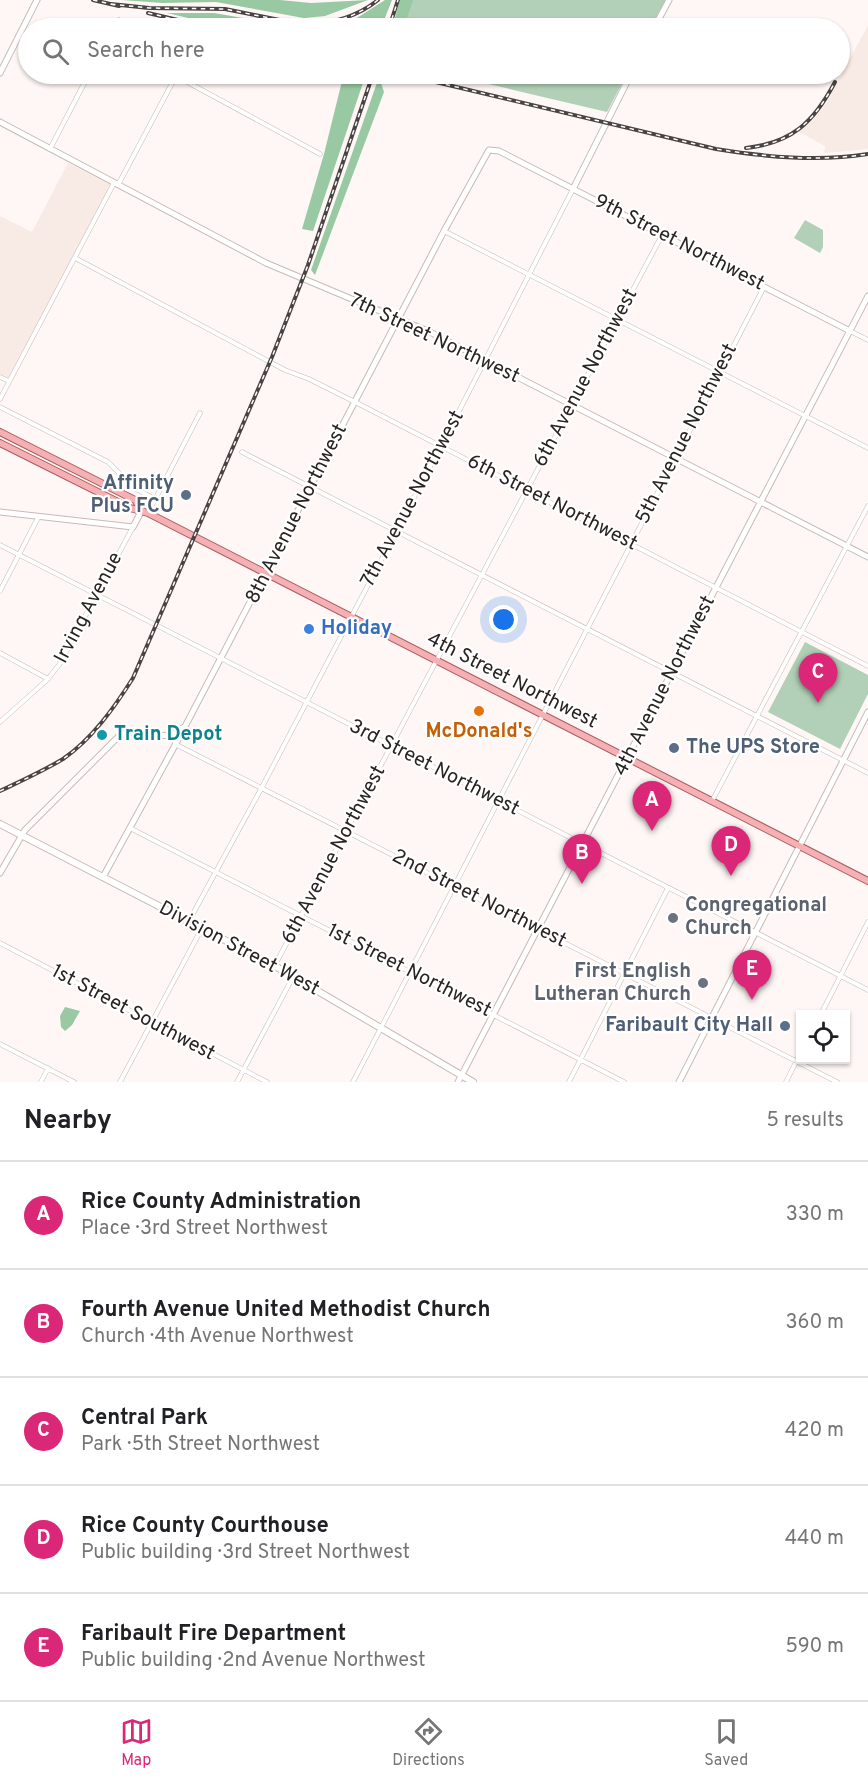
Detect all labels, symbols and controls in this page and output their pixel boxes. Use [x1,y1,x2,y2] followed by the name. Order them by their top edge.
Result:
[18,18,850,84] search box
[39,35,72,68] icon: search
[87,38,205,65] text: Search here
[589,189,769,297] street label: 9th Street Northwest
[528,284,644,472] street label: 6th Avenue Northwest
[344,288,524,390] street label: 7th Street Northwest
[630,339,744,529] street label: 5th Avenue Northwest
[355,406,471,592] street label: 7th Avenue Northwest
[240,420,354,608] street label: 8th Avenue Northwest
[462,449,642,557] street label: 6th Street Northwest
[91,471,174,520] place label: Affinity Plus FCU
[179,488,193,502] marker: Affinity Plus FCU
[49,548,129,668] street label: Irving Avenue
[608,591,722,781] street label: 4th Avenue Northwest
[489,605,518,634] your location
[321,616,392,642] place label: Holiday
[302,622,316,636] marker: Holiday
[422,627,602,735] street label: 4th Street Northwest
[798,654,838,703] pin: C
[472,704,486,718] marker: McDonald's
[344,714,524,822] street label: 3rd Street Northwest
[425,719,533,745] place label: McDonald's
[114,722,222,748] place label: Train Depot
[95,728,109,742] marker: Train Depot
[686,735,820,761] place label: The UPS Store
[667,741,681,755] marker: The UPS Store
[276,761,392,949] street label: 6th Avenue Northwest
[632,782,672,831] pin: A
[712,826,750,876] pin: D
[562,834,602,884] pin: B
[387,844,571,954] street label: 2nd Street Northwest
[685,893,827,942] place label: Congregational Church
[154,896,324,1002] street label: Division Street West
[666,911,680,925] marker: Congregational Church
[322,918,496,1024] street label: 1st Street Northwest
[732,950,771,1000] pin: E
[47,959,219,1067] street label: 1st Street Southwest
[534,959,691,1008] place label: First English Lutheran Church
[696,976,710,990] marker: First English Lutheran Church
[796,1010,850,1064] map controls
[796,1010,850,1064] button: locate
[605,1013,773,1039] place label: Faribault City Hall
[778,1019,792,1033] marker: Faribault City Hall
[24,1105,112,1138] text: Nearby
[767,1108,844,1134] text: 5 results
[81,1189,361,1216] text: Rice County Administration
[36,1202,51,1228] text: A
[786,1202,844,1228] text: 330 m
[81,1216,328,1242] text: Place · 3rd Street Northwest
[81,1297,490,1324] text: Fourth Avenue United Methodist Church
[37,1310,50,1336] text: B
[786,1310,844,1336] text: 360 m
[81,1324,354,1350] text: Church · 4th Avenue Northwest
[81,1405,208,1432] text: Central Park
[37,1418,50,1444] text: C
[785,1418,844,1444] text: 420 m
[81,1432,320,1458] text: Park · 5th Street Northwest
[81,1513,329,1540] text: Rice County Courthouse
[36,1526,51,1552] text: D
[785,1526,844,1552] text: 440 m
[81,1540,410,1566] text: Public building · 3rd Street Northwest
[81,1621,346,1648] text: Faribault Fire Department
[37,1634,50,1660] text: E
[786,1634,844,1660] text: 590 m
[81,1648,426,1674] text: Public building · 2nd Avenue Northwest
[120,1715,153,1771] tab: Map
[392,1715,465,1771] tab: Directions
[704,1715,748,1771] tab: Saved

